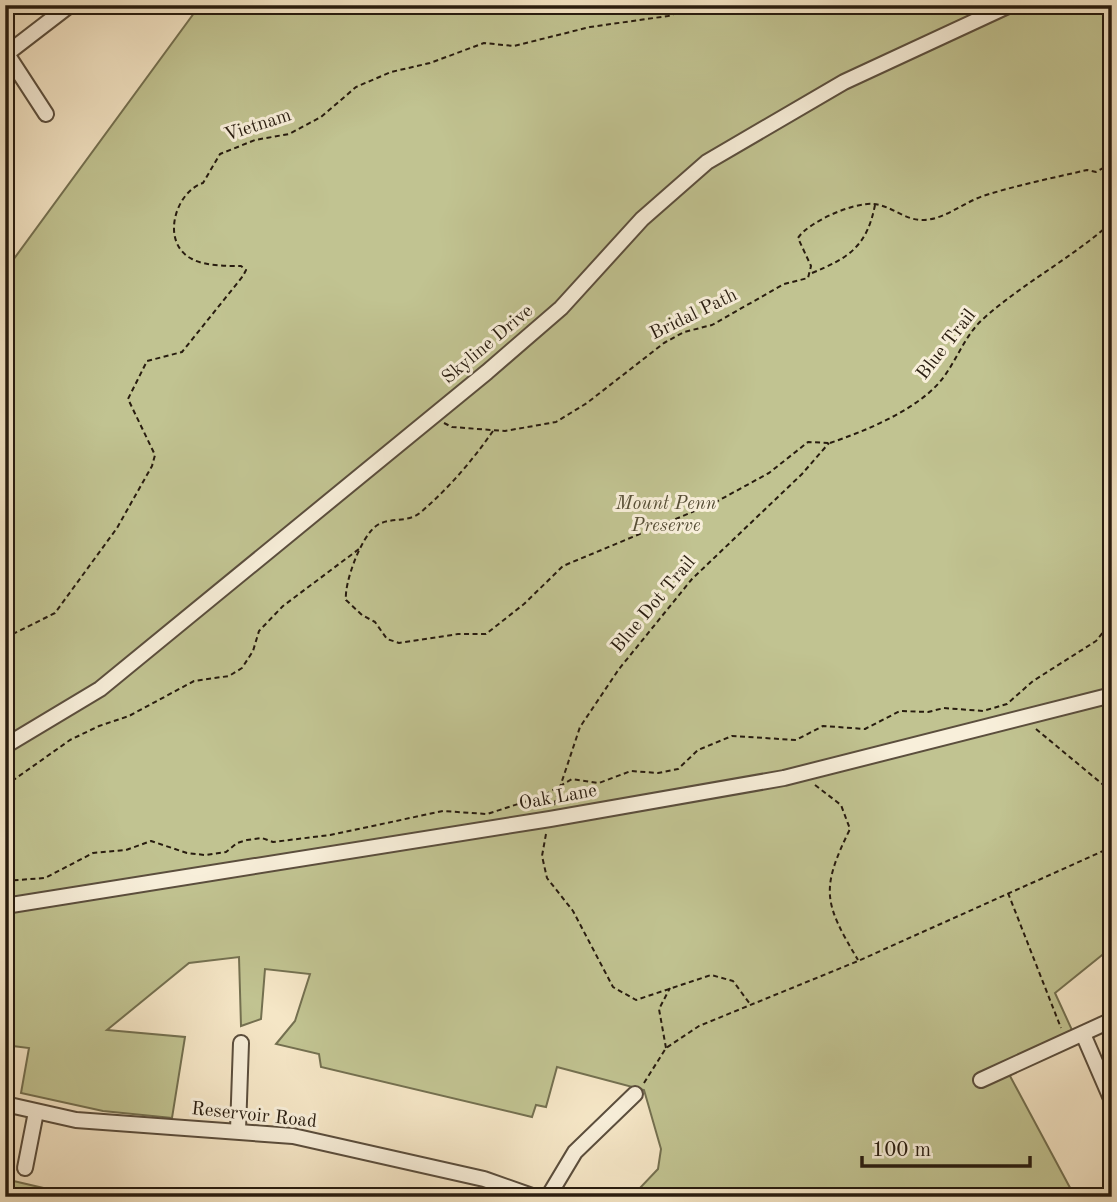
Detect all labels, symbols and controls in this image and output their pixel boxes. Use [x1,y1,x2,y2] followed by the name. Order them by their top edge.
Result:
[222,106,294,146] street label: Vietnam
[647,286,741,344] street label: Bridal Path
[439,302,537,388] street label: Skyline Drive
[914,306,980,384] street label: Blue Trail
[615,495,717,536] park label: Mount Penn Preserve
[608,553,700,657] street label: Blue Dot Trail
[517,782,599,814] street label: Oak Lane
[190,1100,318,1132] street label: Reservoir Road
[862,1125,1030,1169] scale bar
[872,1140,931,1161] text: 100 m

